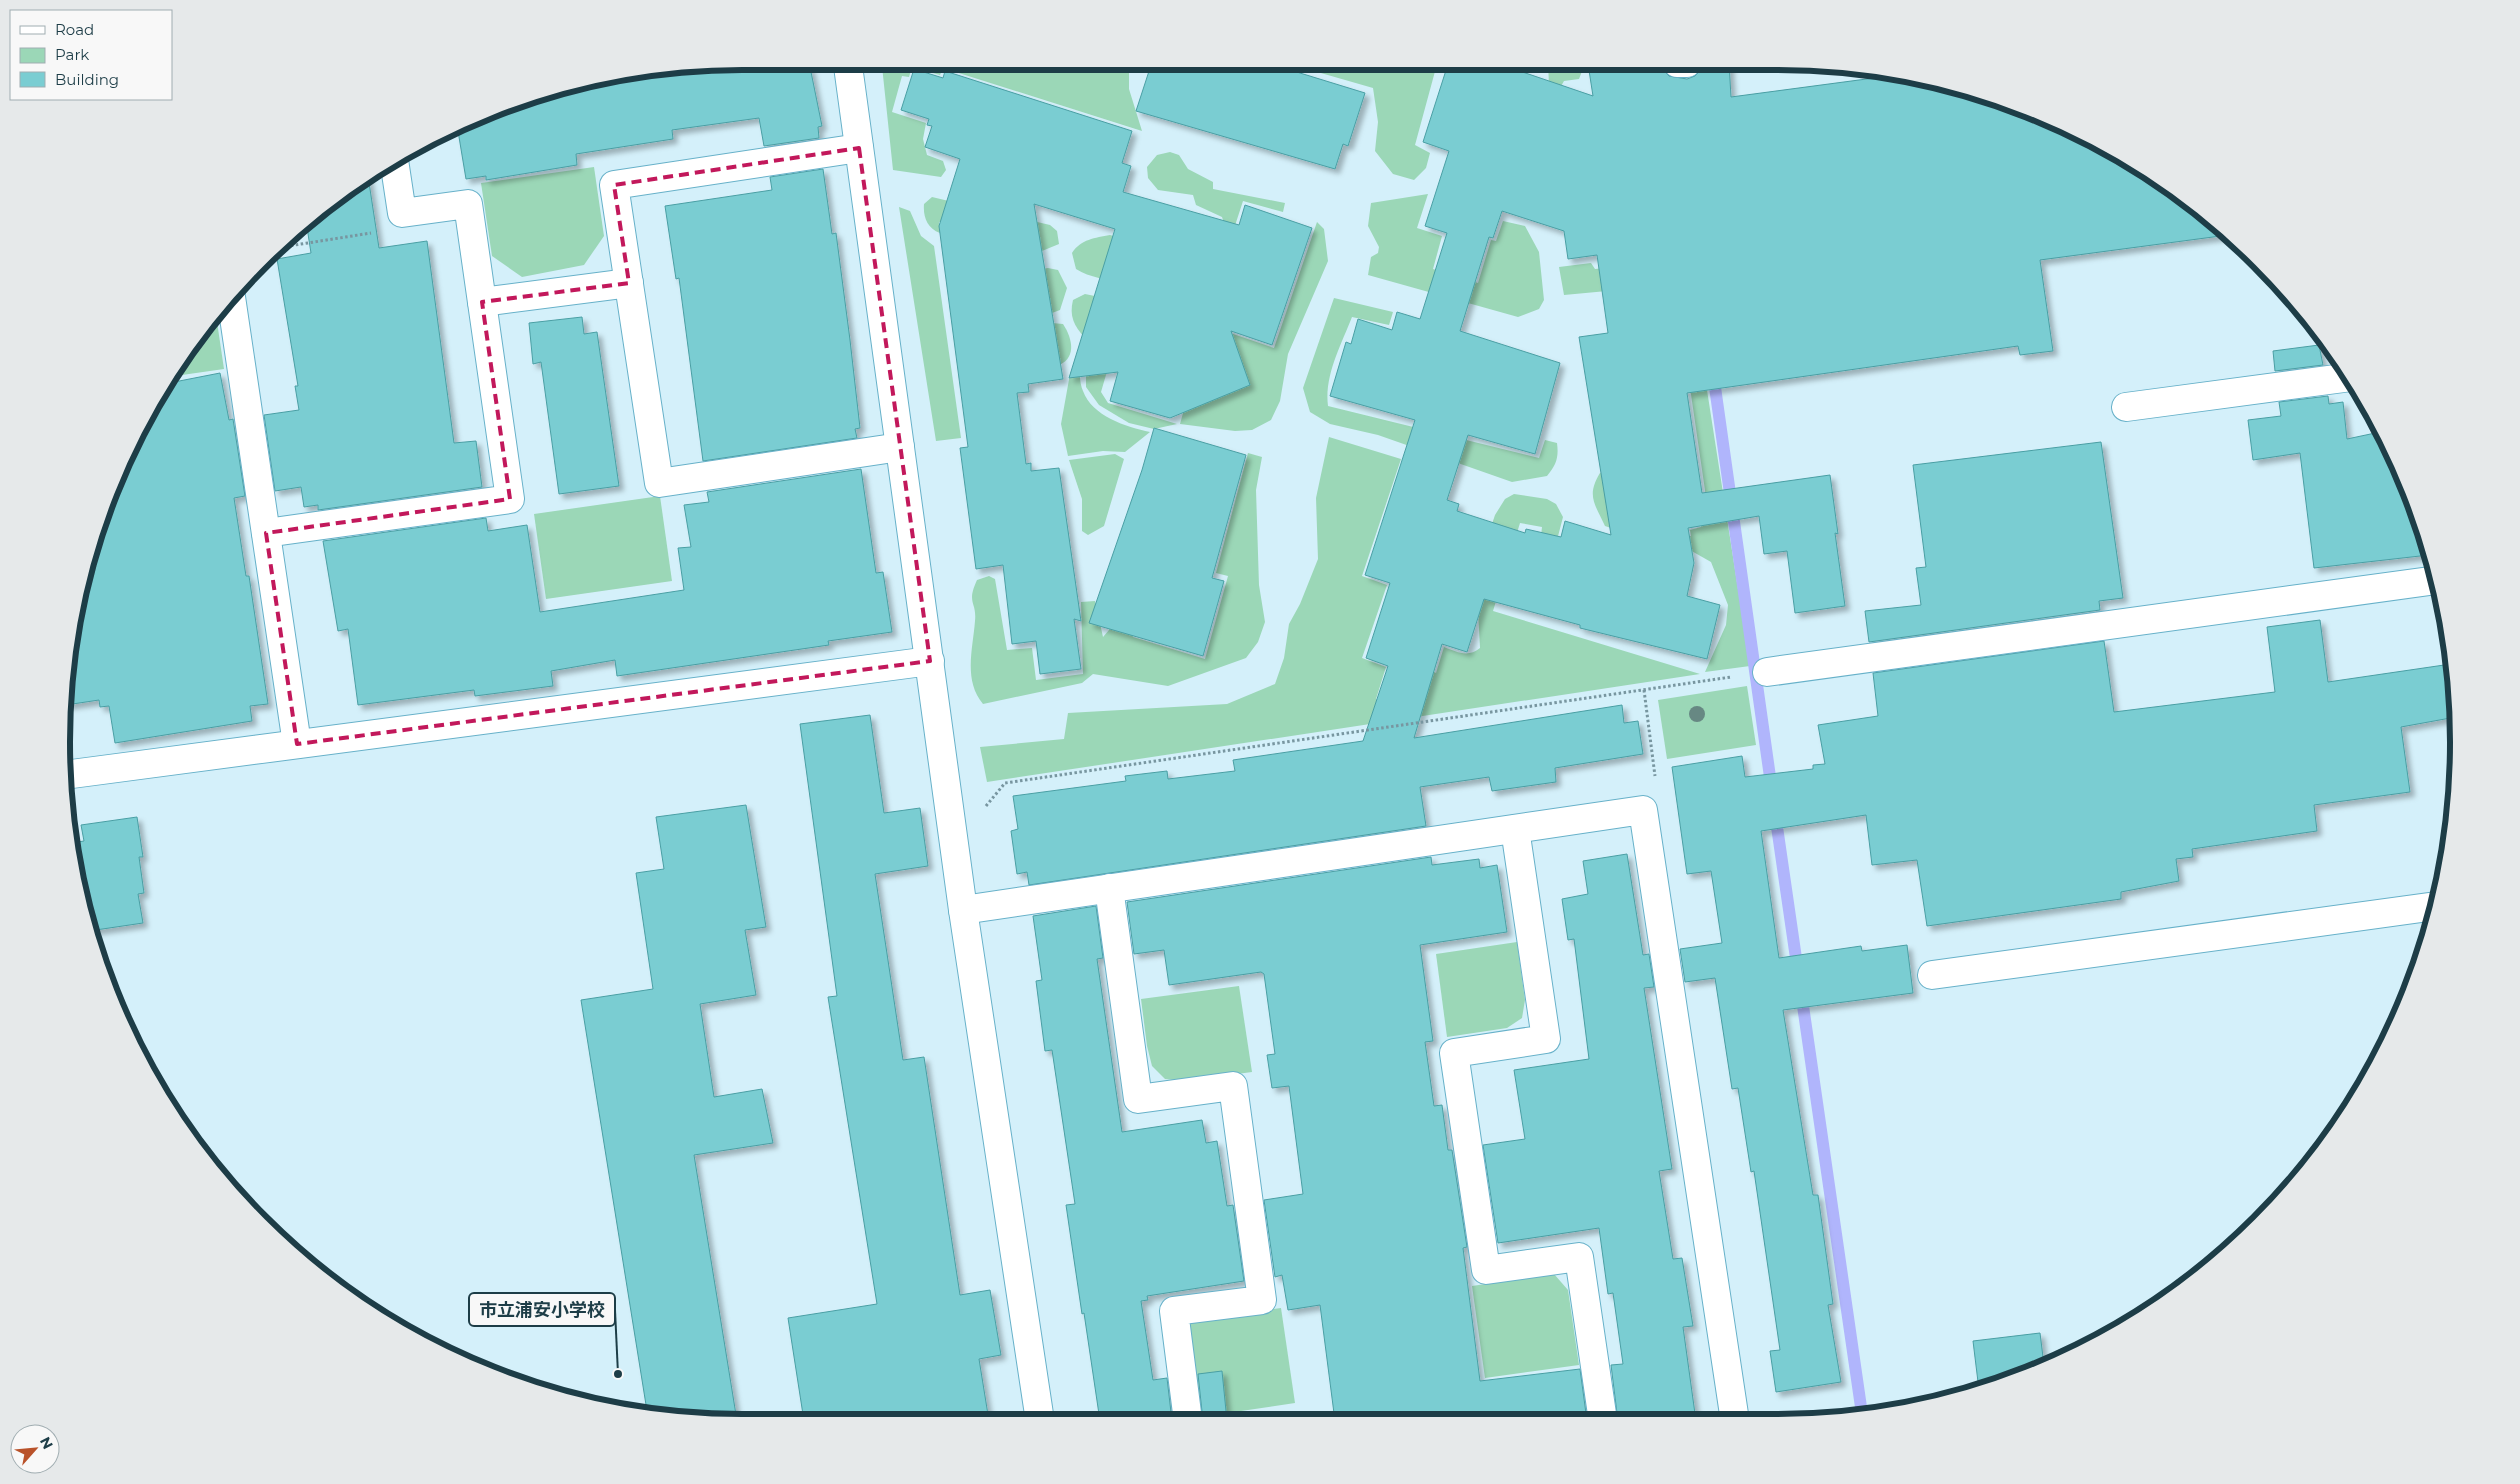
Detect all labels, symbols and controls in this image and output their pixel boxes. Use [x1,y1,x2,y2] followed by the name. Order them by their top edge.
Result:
[10,10,172,100] legend
[55,20,94,39] text: Road
[55,45,89,64] text: Park
[55,70,119,89] text: Building
[469,1293,615,1326] callout: 市立浦安小学校
[479,1299,605,1321] text: 市立浦安小学校
[10,1424,60,1474] north arrow
[36,1434,57,1452] text: N

